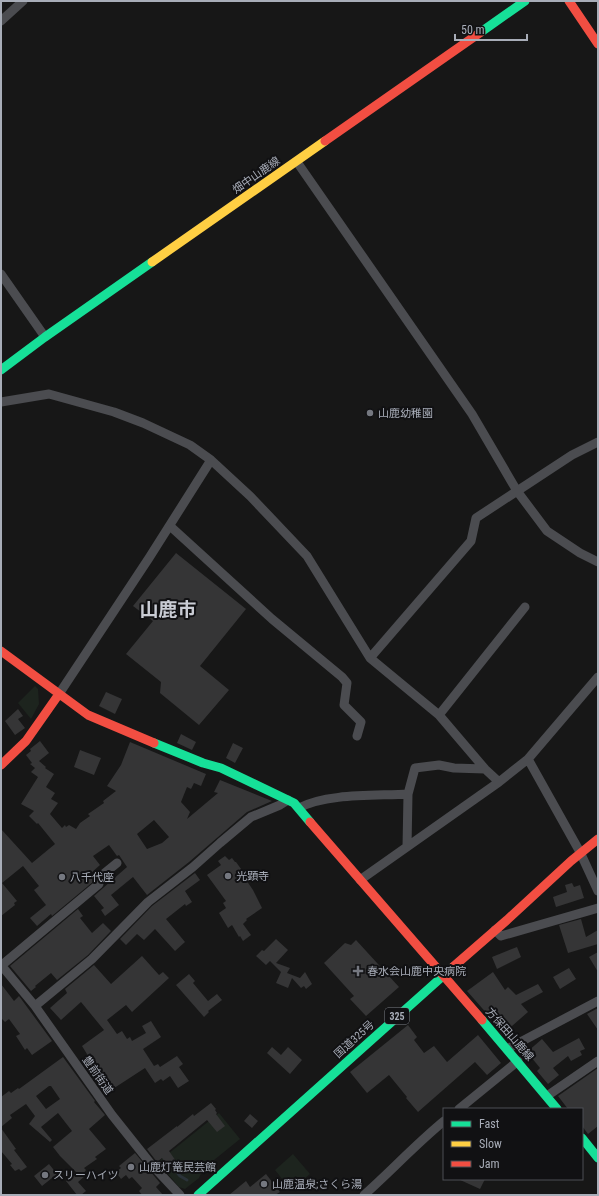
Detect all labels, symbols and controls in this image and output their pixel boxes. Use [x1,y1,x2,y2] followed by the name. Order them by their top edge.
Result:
[455,16,527,42] scale bar
[461,23,485,37] text: 50 m
[230,154,283,197] street label: 畑中山鹿線
[378,407,433,420] place label: 山鹿幼稚園
[365,408,375,418] marker: 山鹿幼稚園
[139,598,197,621] district label: 山鹿市
[236,870,269,883] place label: 光顕寺
[70,871,114,884] place label: 八千代座
[223,871,233,881] marker: 光顕寺
[57,872,67,882] marker: 八千代座
[352,965,364,977] marker: 春水会山鹿中央病院
[367,965,466,978] place label: 春水会山鹿中央病院
[483,1005,536,1063] street label: 方保田山鹿線
[385,1008,409,1024] road number: 325
[332,1018,377,1061] street label: 国道325号
[80,1054,116,1097] street label: 豊前街道
[443,1108,583,1180] legend
[479,1117,500,1131] text: Fast
[479,1137,502,1151] text: Slow
[479,1157,500,1171] text: Jam
[139,1161,216,1174] place label: 山鹿灯篭民芸館
[126,1162,136,1172] marker: 山鹿灯篭民芸館
[53,1169,119,1182] place label: スリーハイツ
[40,1170,50,1180] marker: スリーハイツ
[272,1178,362,1191] place label: 山鹿温泉;さくら湯
[259,1179,269,1189] marker: 山鹿温泉;さくら湯

